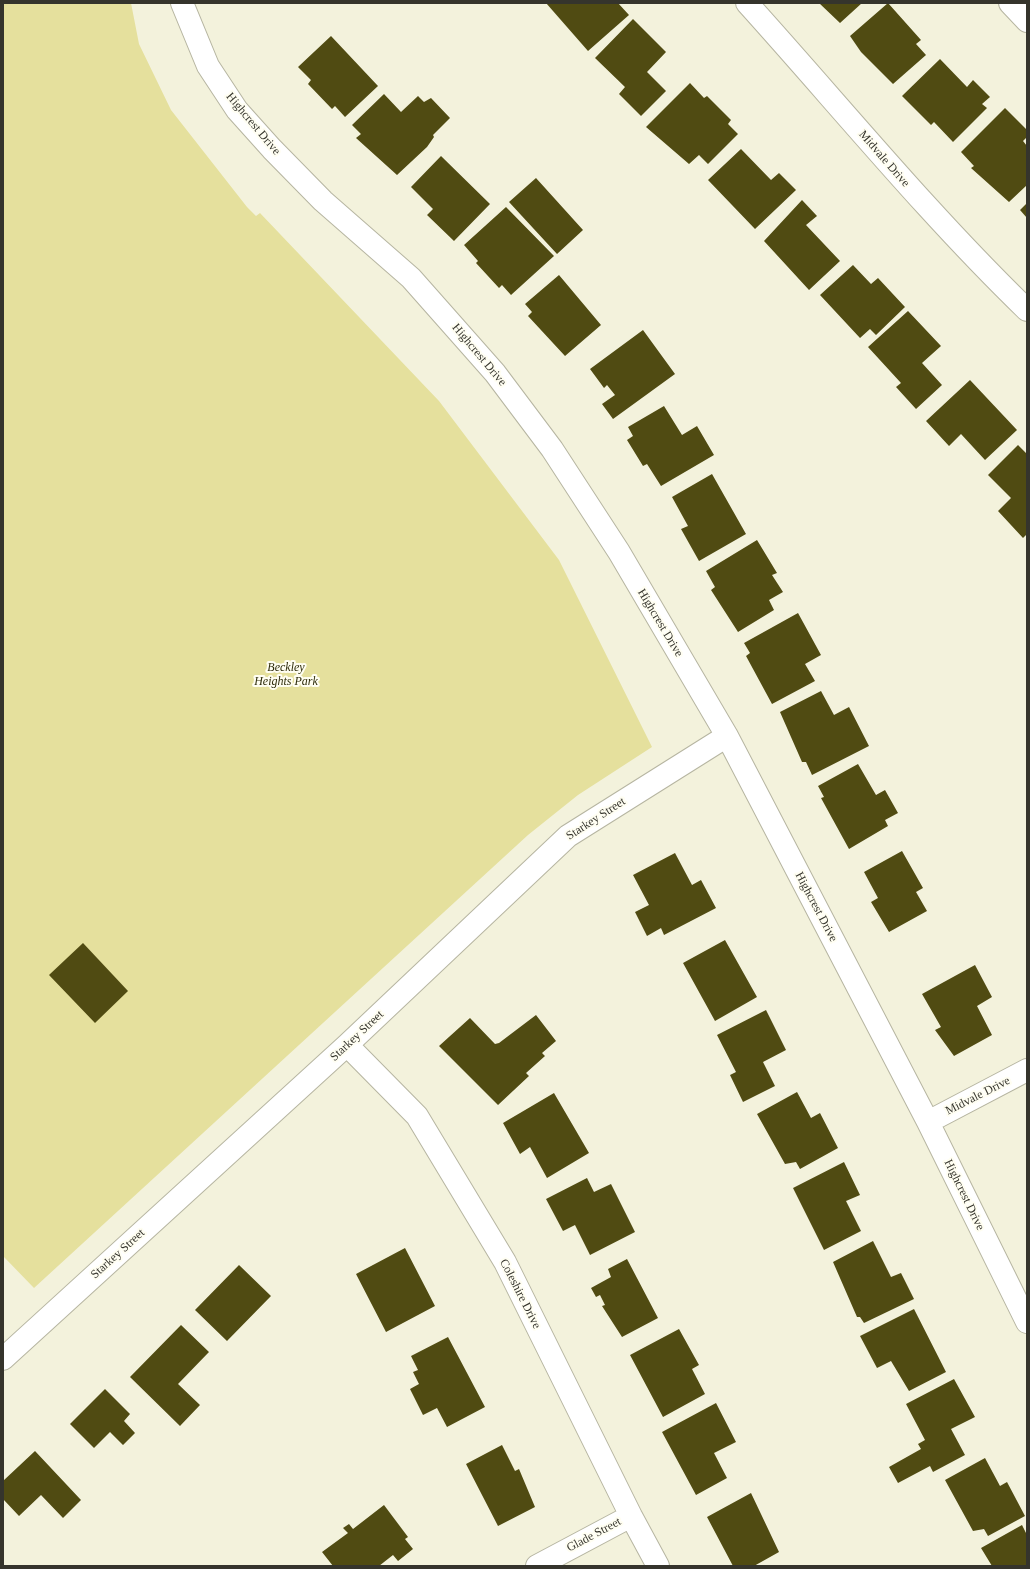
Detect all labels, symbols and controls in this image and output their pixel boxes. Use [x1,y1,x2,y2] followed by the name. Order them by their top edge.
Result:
[223,90,283,158] street label: Highcrest Drive
[856,128,912,190] street label: Midvale Drive
[449,321,509,389] street label: Highcrest Drive
[634,586,686,660] street label: Highcrest Drive
[254,661,318,689] park label: Beckley Heights Park
[564,795,628,843] street label: Starkey Street
[792,870,840,944] street label: Highcrest Drive
[327,1008,387,1064] street label: Starkey Street
[943,1074,1013,1118] street label: Midvale Drive
[941,1157,987,1233] street label: Highcrest Drive
[88,1226,148,1282] street label: Starkey Street
[496,1257,544,1331] street label: Coleshire Drive
[564,1515,624,1555] street label: Glade Street

